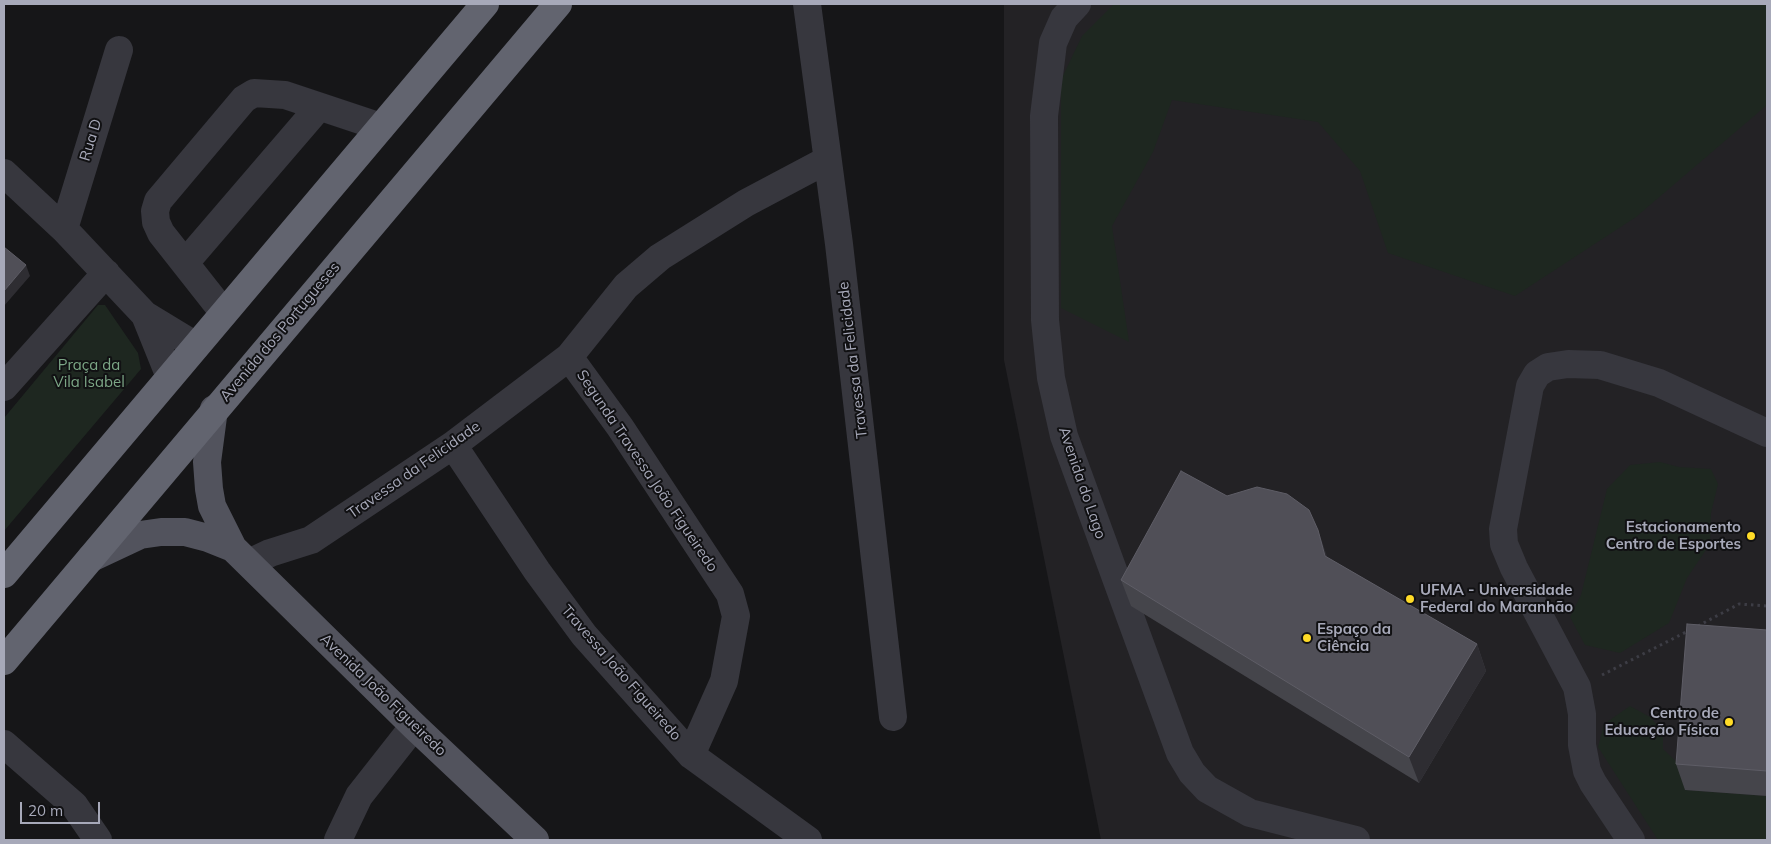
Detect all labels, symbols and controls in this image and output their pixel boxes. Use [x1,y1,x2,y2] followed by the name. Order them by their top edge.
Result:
[76,117,106,163] street label: Rua D
[216,259,344,405] street label: Avenida dos Portugueses
[834,281,872,439] street label: Travessa da Felicidade
[53,356,125,391] park label: Praça da Vila Isabel
[573,367,721,575] street label: Segunda Travessa João Figueiredo
[344,417,484,523] street label: Travessa da Felicidade
[1054,425,1110,541] street label: Avenida do Lago
[1606,518,1741,553] place label: Estacionamento Centro de Esportes
[1745,530,1757,542] marker: Estacionamento Centro de Esportes
[1420,581,1573,616] place label: UFMA - Universidade Federal do Maranhão
[1404,593,1416,605] marker: UFMA - Universidade Federal do Maranhão
[557,602,685,744] street label: Travessa João Figueiredo
[1317,620,1391,655] place label: Espaço da Ciência
[316,630,450,760] street label: Avenida João Figueiredo
[1301,632,1313,644] marker: Espaço da Ciência
[1604,704,1719,739] place label: Centro de Educação Física
[1723,716,1735,728] marker: Centro de Educação Física
[22,792,102,824] scale bar
[28,801,63,820] text: 20 m

